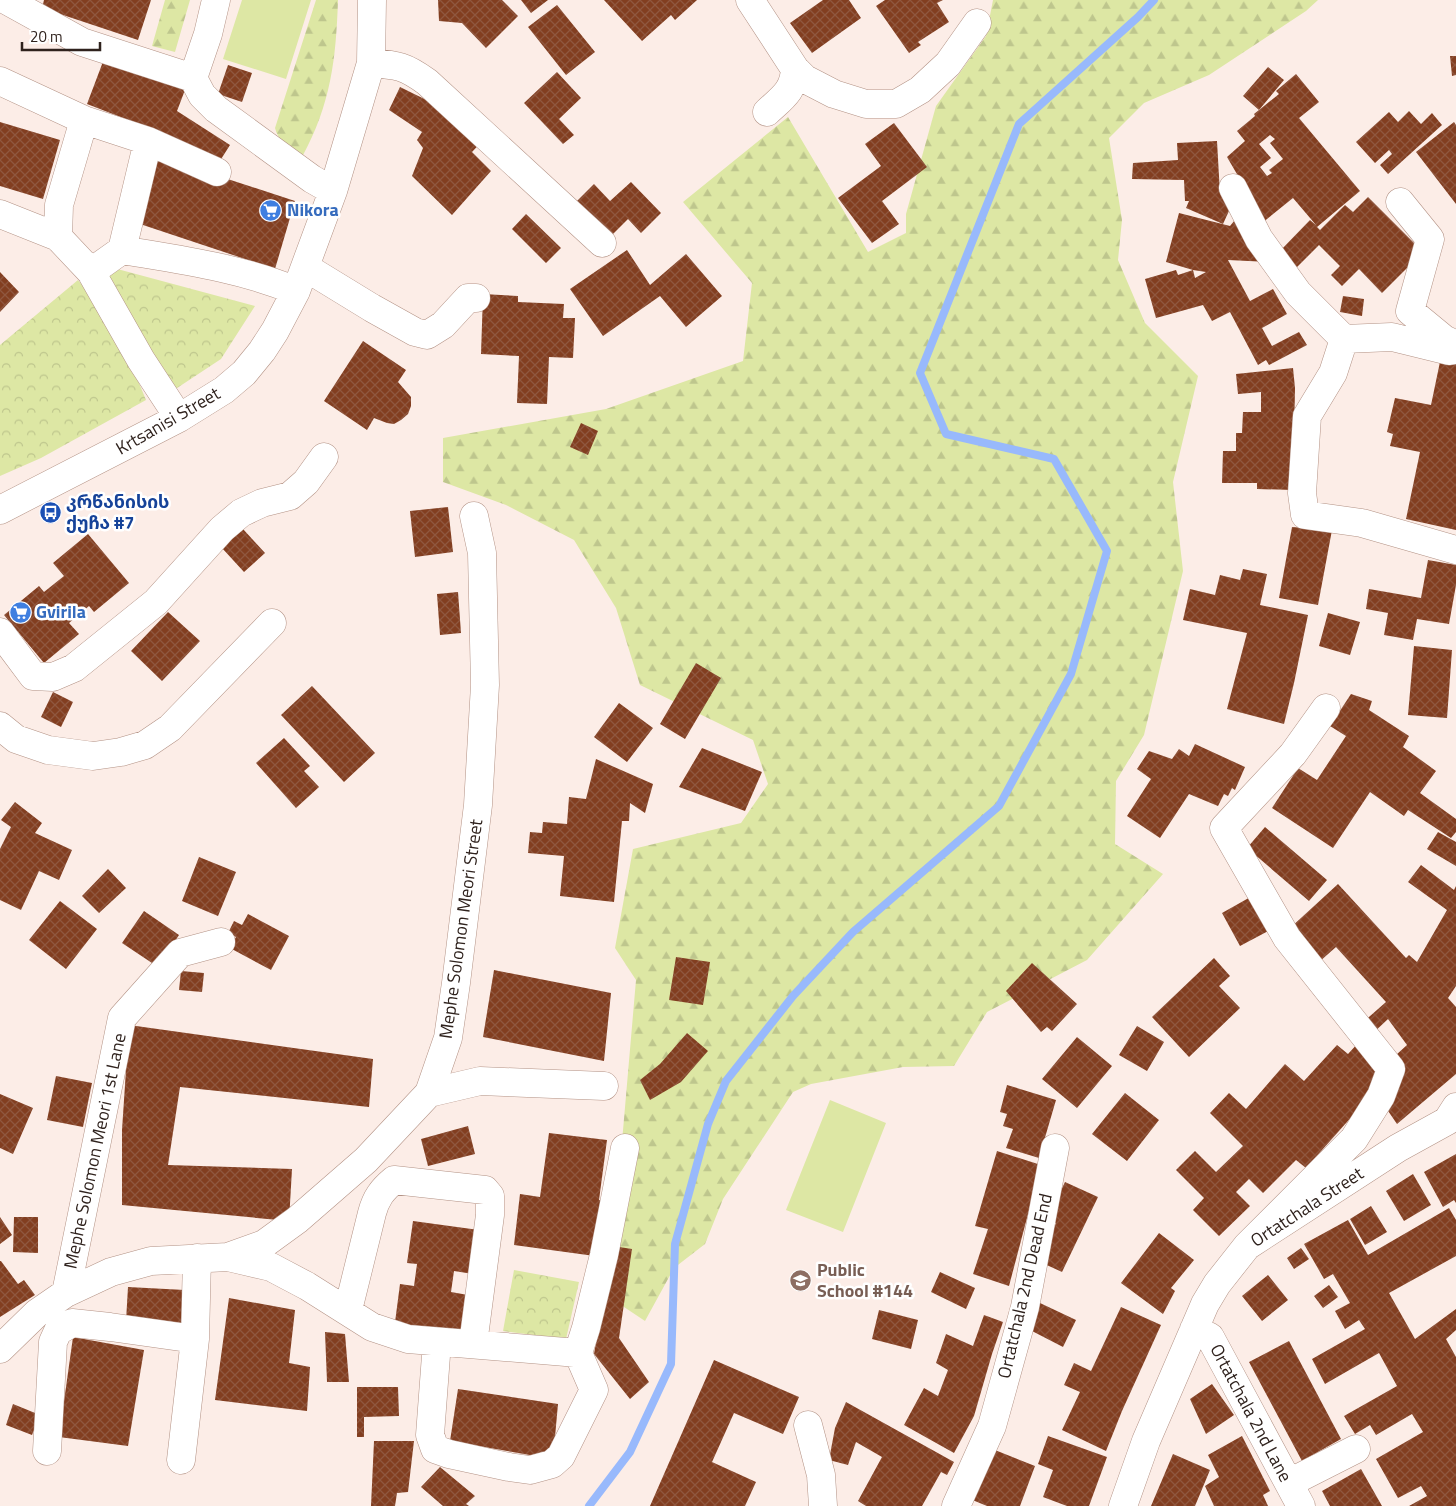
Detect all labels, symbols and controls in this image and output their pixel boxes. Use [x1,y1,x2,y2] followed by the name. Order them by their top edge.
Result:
[22,20,100,52] scale bar
[30,25,63,48] text: 20 m
[287,196,339,223] place label: Nikora
[259,198,283,222] supermarket icon: Nikora
[111,379,225,461] street label: Krtsanisi Street
[66,488,169,536] place label: კრწანისის ქუჩა #7
[38,500,62,524] bus stop icon: კრწანისის ქუჩა #7
[36,598,86,625] place label: Gvirila
[8,600,32,624] supermarket icon: Gvirila
[432,817,489,1041] street label: Mephe Solomon Meori Street
[56,1031,133,1271] street label: Mephe Solomon Meori 1st Lane
[1245,1160,1369,1253] street label: Ortatchala Street
[990,1191,1059,1381] street label: Ortatchala 2nd Dead End
[817,1256,913,1304] place label: Public School #144
[789,1268,813,1292] school or university icon: Public School #144
[1204,1339,1299,1487] street label: Ortatchala 2nd Lane

